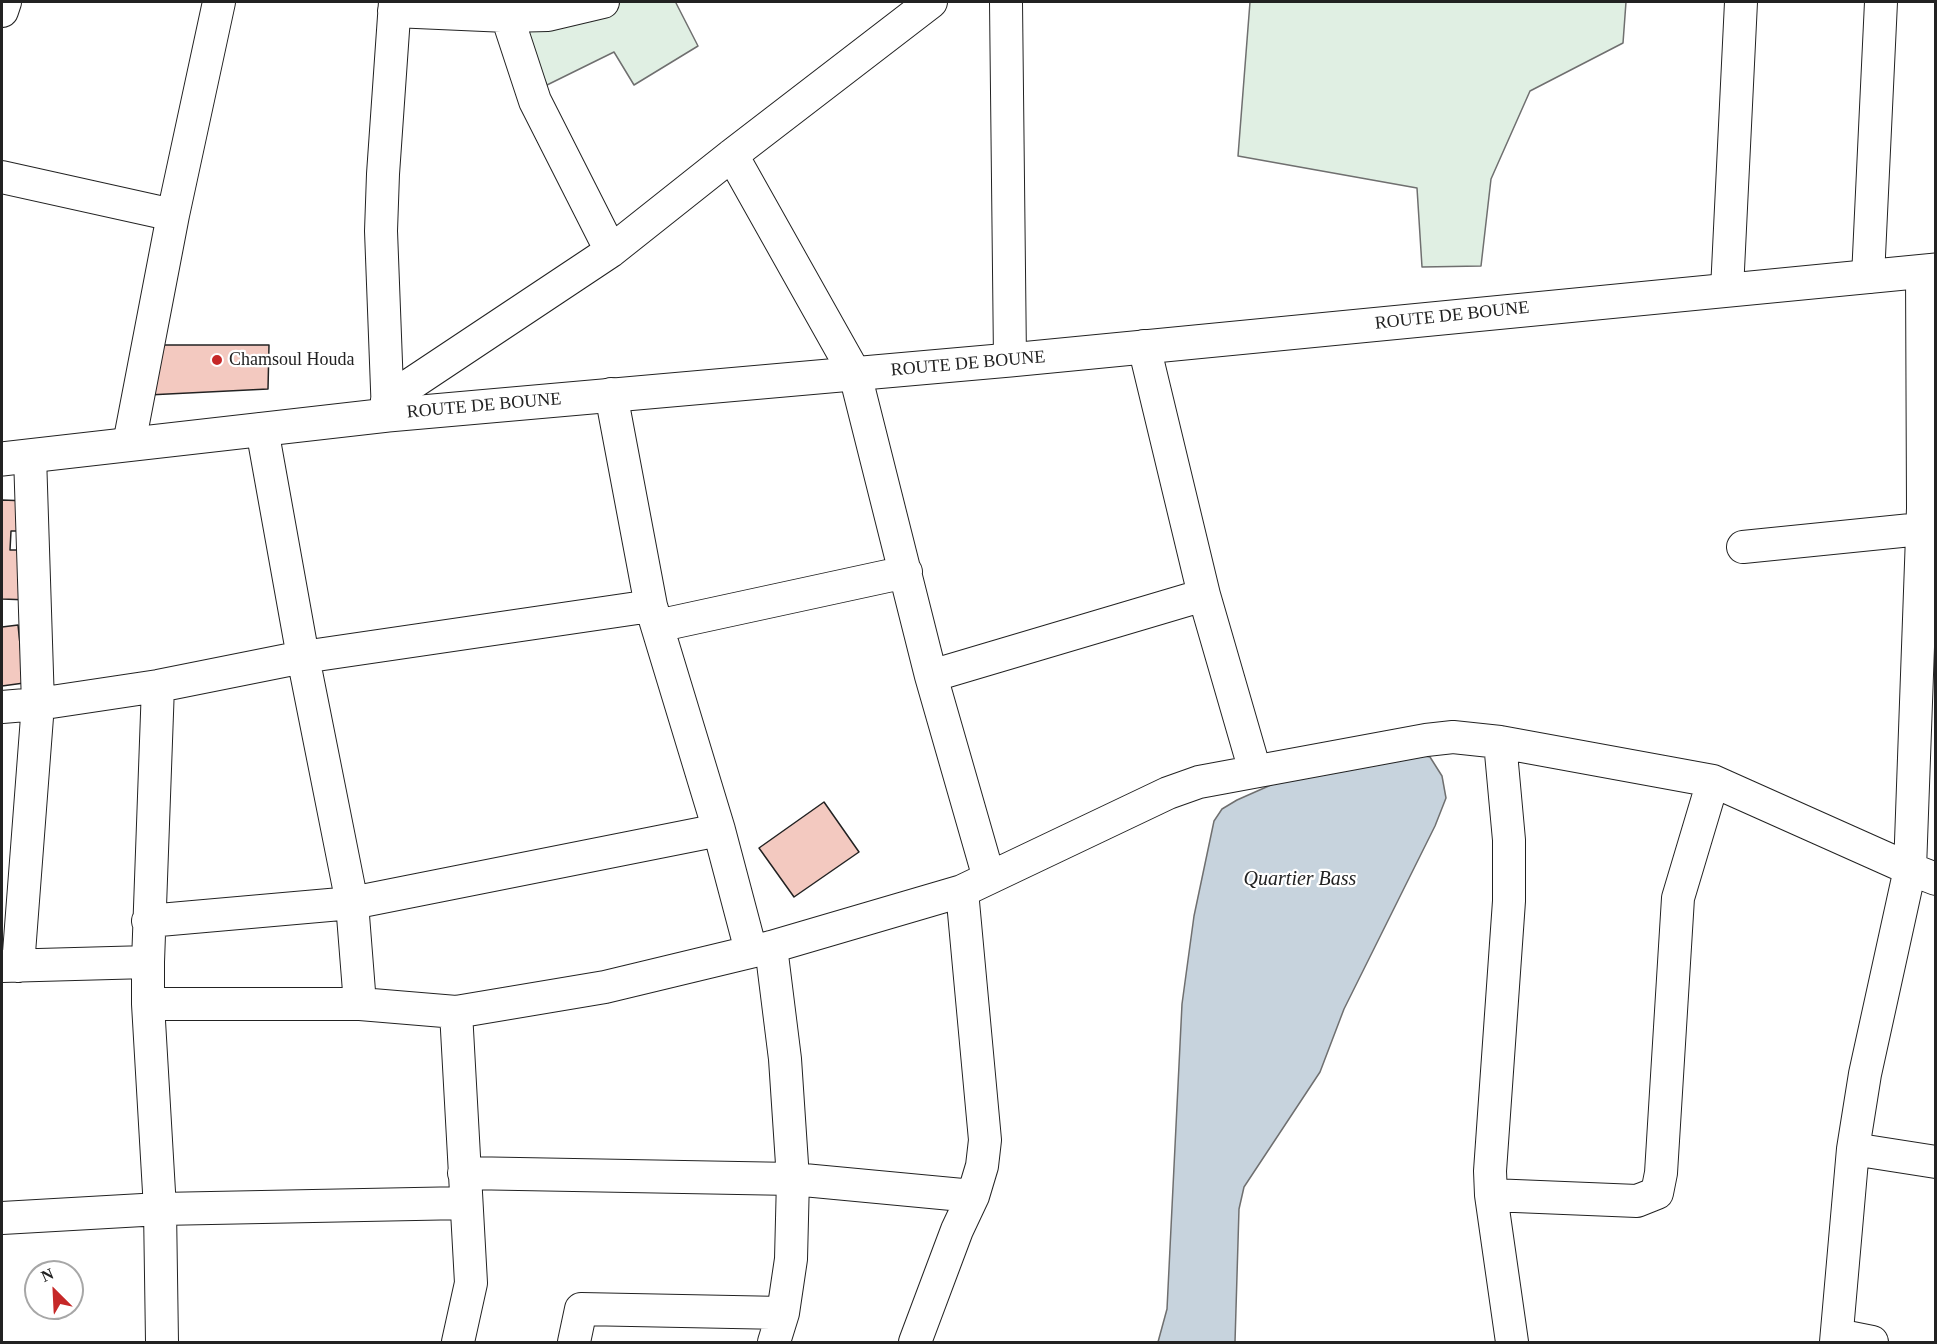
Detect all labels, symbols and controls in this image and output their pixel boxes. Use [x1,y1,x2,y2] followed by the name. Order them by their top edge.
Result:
[1374,297,1530,335] street label: ROUTE DE BOUNE
[890,346,1046,382] street label: ROUTE DE BOUNE
[229,349,354,371] place label: Chamsoul Houda
[210,353,224,367] marker: Chamsoul Houda
[406,388,562,424] street label: ROUTE DE BOUNE
[1244,868,1356,892] water label: Quartier Bass
[24,1260,84,1320] north arrow
[39,1265,56,1285] text: N

